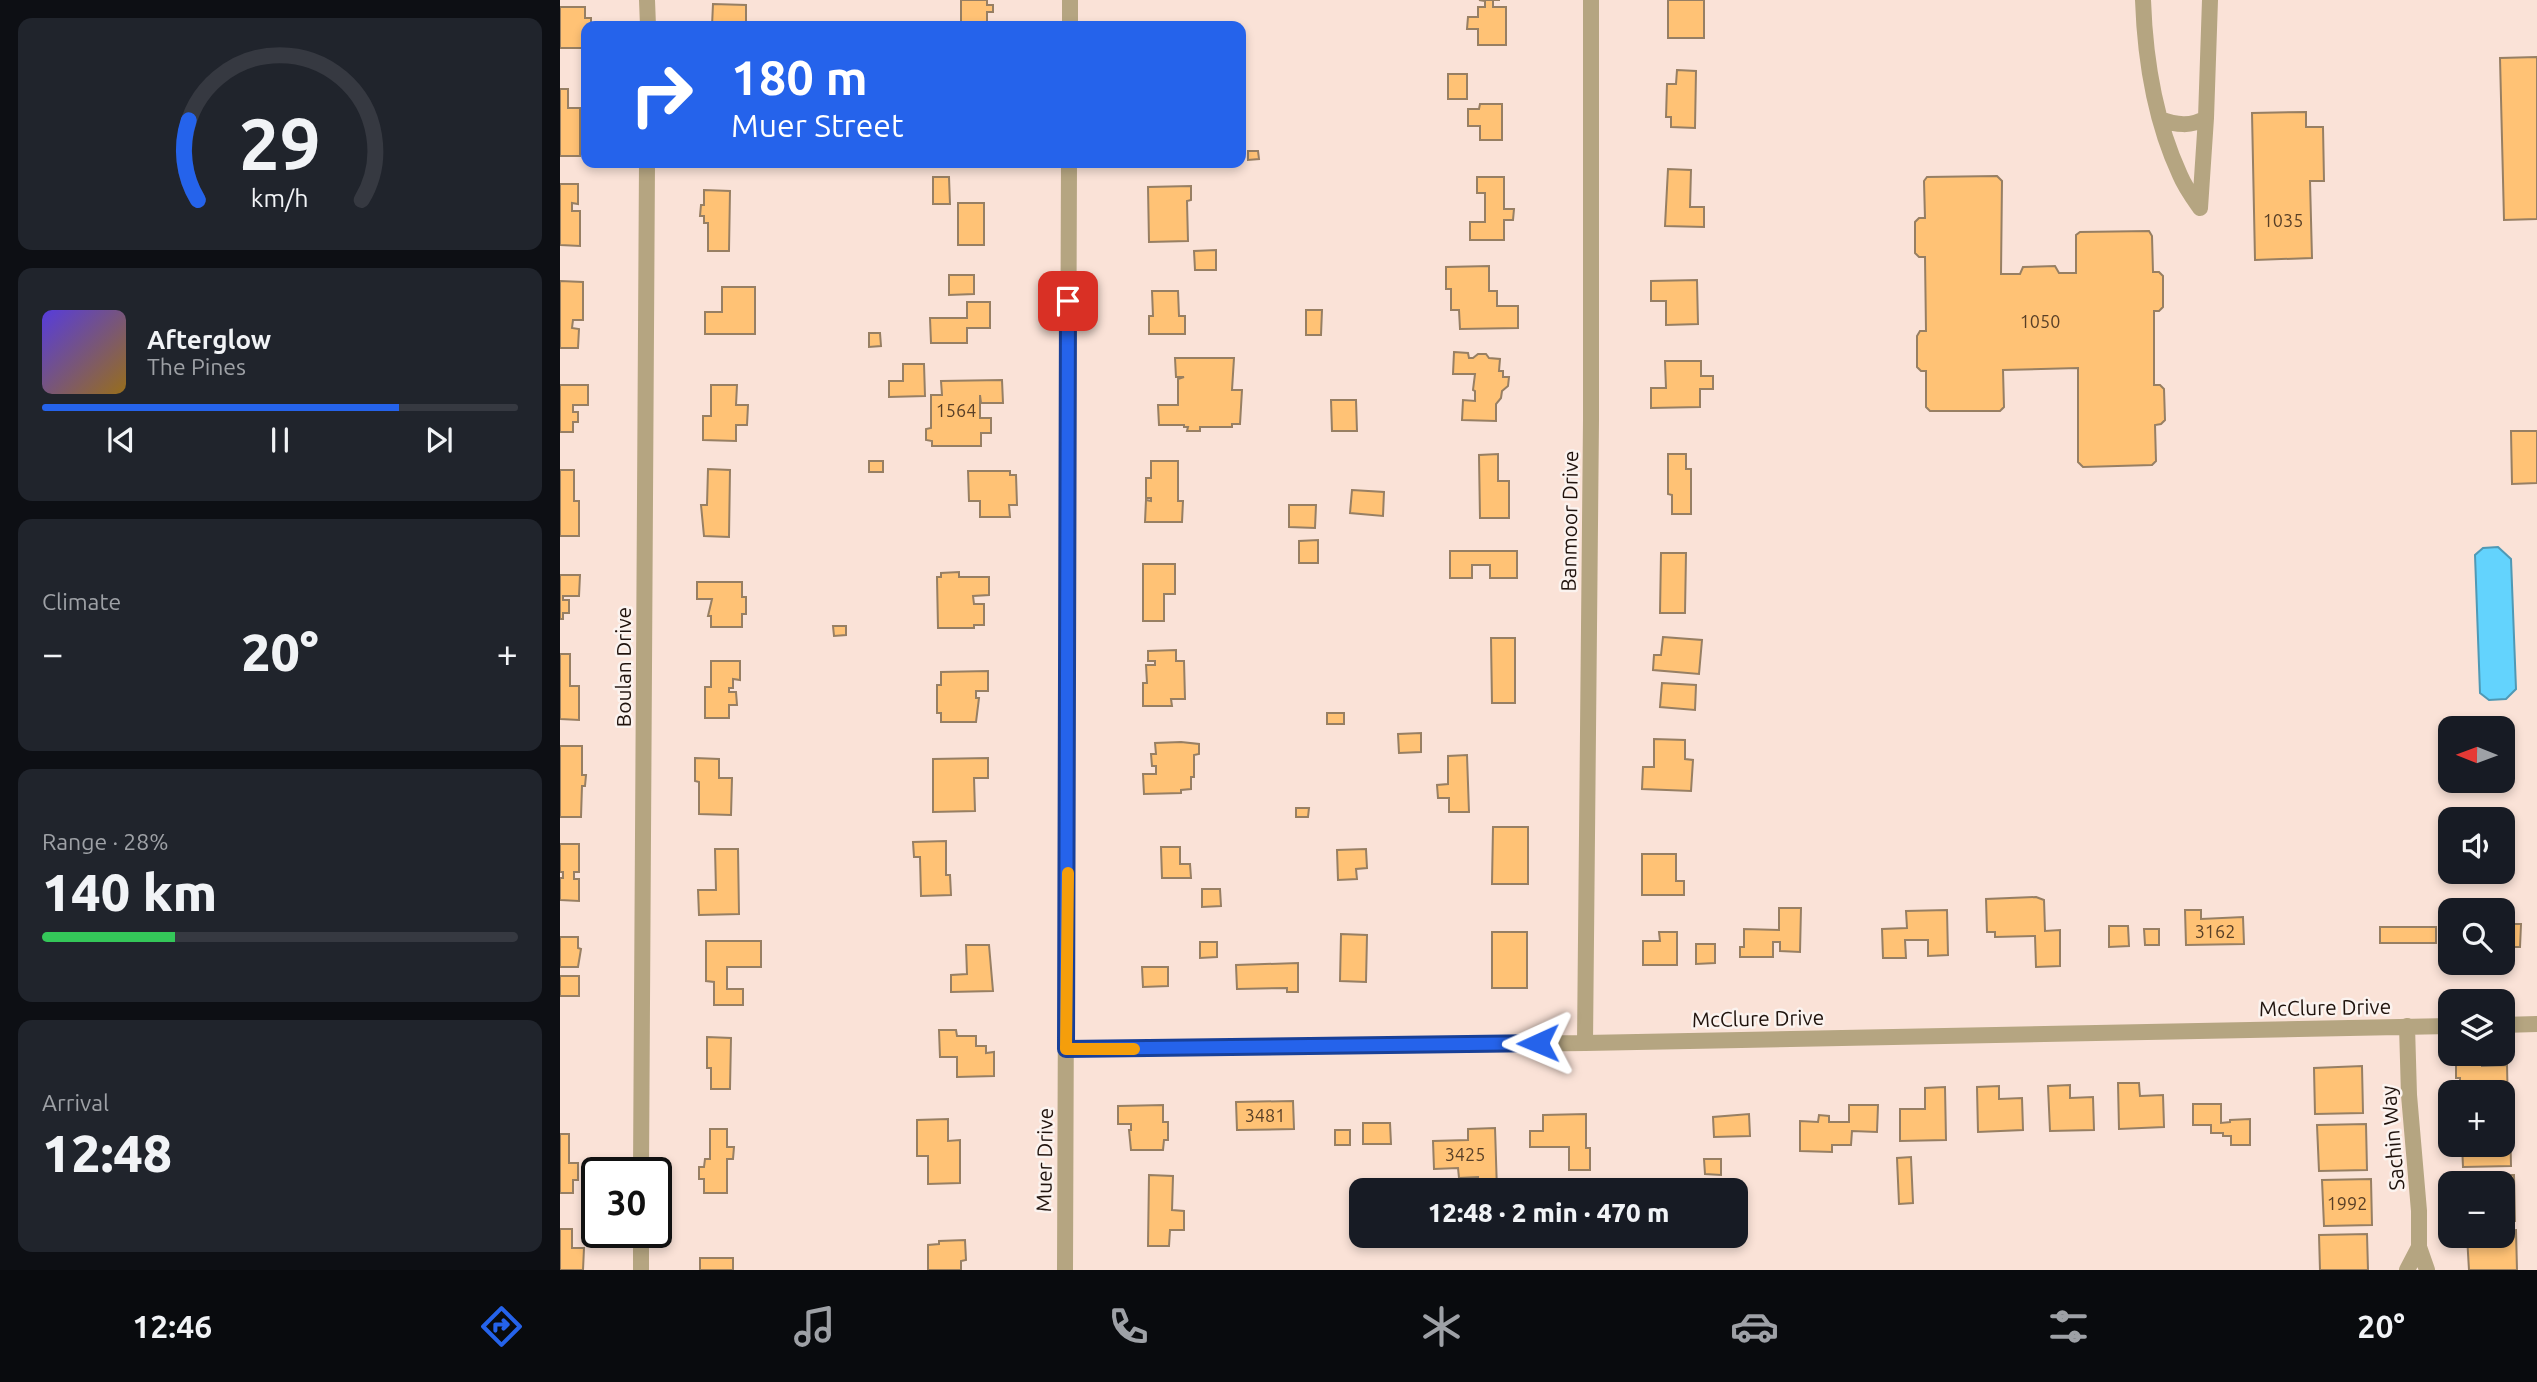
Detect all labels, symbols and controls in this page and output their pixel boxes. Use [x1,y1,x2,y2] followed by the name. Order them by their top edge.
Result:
[616,49,707,140] icon: right
[731,49,868,104] text: 180 m
[239,103,321,185] text: 29
[731,107,904,143] text: Muer Street
[251,184,309,212] text: km/h
[2263,210,2303,230] house number: 1035
[1038,271,1098,331] pin
[1049,282,1087,320] icon: arrive
[2020,311,2060,331] house number: 1050
[147,325,271,354] text: Afterglow
[147,354,246,379] text: The Pines
[936,400,976,420] house number: 1564
[102,421,140,459] icon: previous
[261,421,299,459] icon: pause
[420,421,458,459] icon: next
[1556,450,1582,592] street label: Banmoor Drive
[42,589,121,614] text: Climate
[611,607,635,727] street label: Boulan Drive
[241,623,319,681] text: 20°
[42,632,63,674] text: −
[497,632,518,674] text: +
[2438,716,2515,793] north arrow
[2438,716,2515,1248] map controls
[2438,807,2515,884] button: sound
[42,829,169,854] text: Range · 28%
[42,863,217,921] text: 140 km
[2438,898,2515,975] button: search
[2195,921,2235,941] house number: 3162
[2438,989,2515,1066] button: layers
[2259,994,2391,1020] street label: McClure Drive
[1692,1005,1824,1031] street label: McClure Drive
[1501,1006,1575,1080] position arrow
[2438,1080,2515,1157] button: +
[2375,1084,2409,1192] street label: Sachin Way
[42,1090,109,1115] text: Arrival
[1245,1105,1285,1125] house number: 3481
[1031,1108,1057,1212] street label: Muer Drive
[42,1124,172,1182] text: 12:48
[1445,1144,1485,1164] house number: 3425
[581,1157,672,1248] speed limit sign: 30
[2438,1171,2515,1248] button: −
[2327,1193,2367,1213] house number: 1992
[1428,1198,1669,1227] text: 12:48 · 2 min · 470 m
[477,1302,526,1351] icon: directions
[790,1302,839,1351] icon: music
[1104,1302,1153,1351] icon: phone
[1417,1302,1466,1351] icon: climate
[1730,1302,1779,1351] icon: car
[2044,1302,2093,1351] icon: filters
[132,1308,212,1344] text: 12:46
[2357,1308,2405,1344] text: 20°

